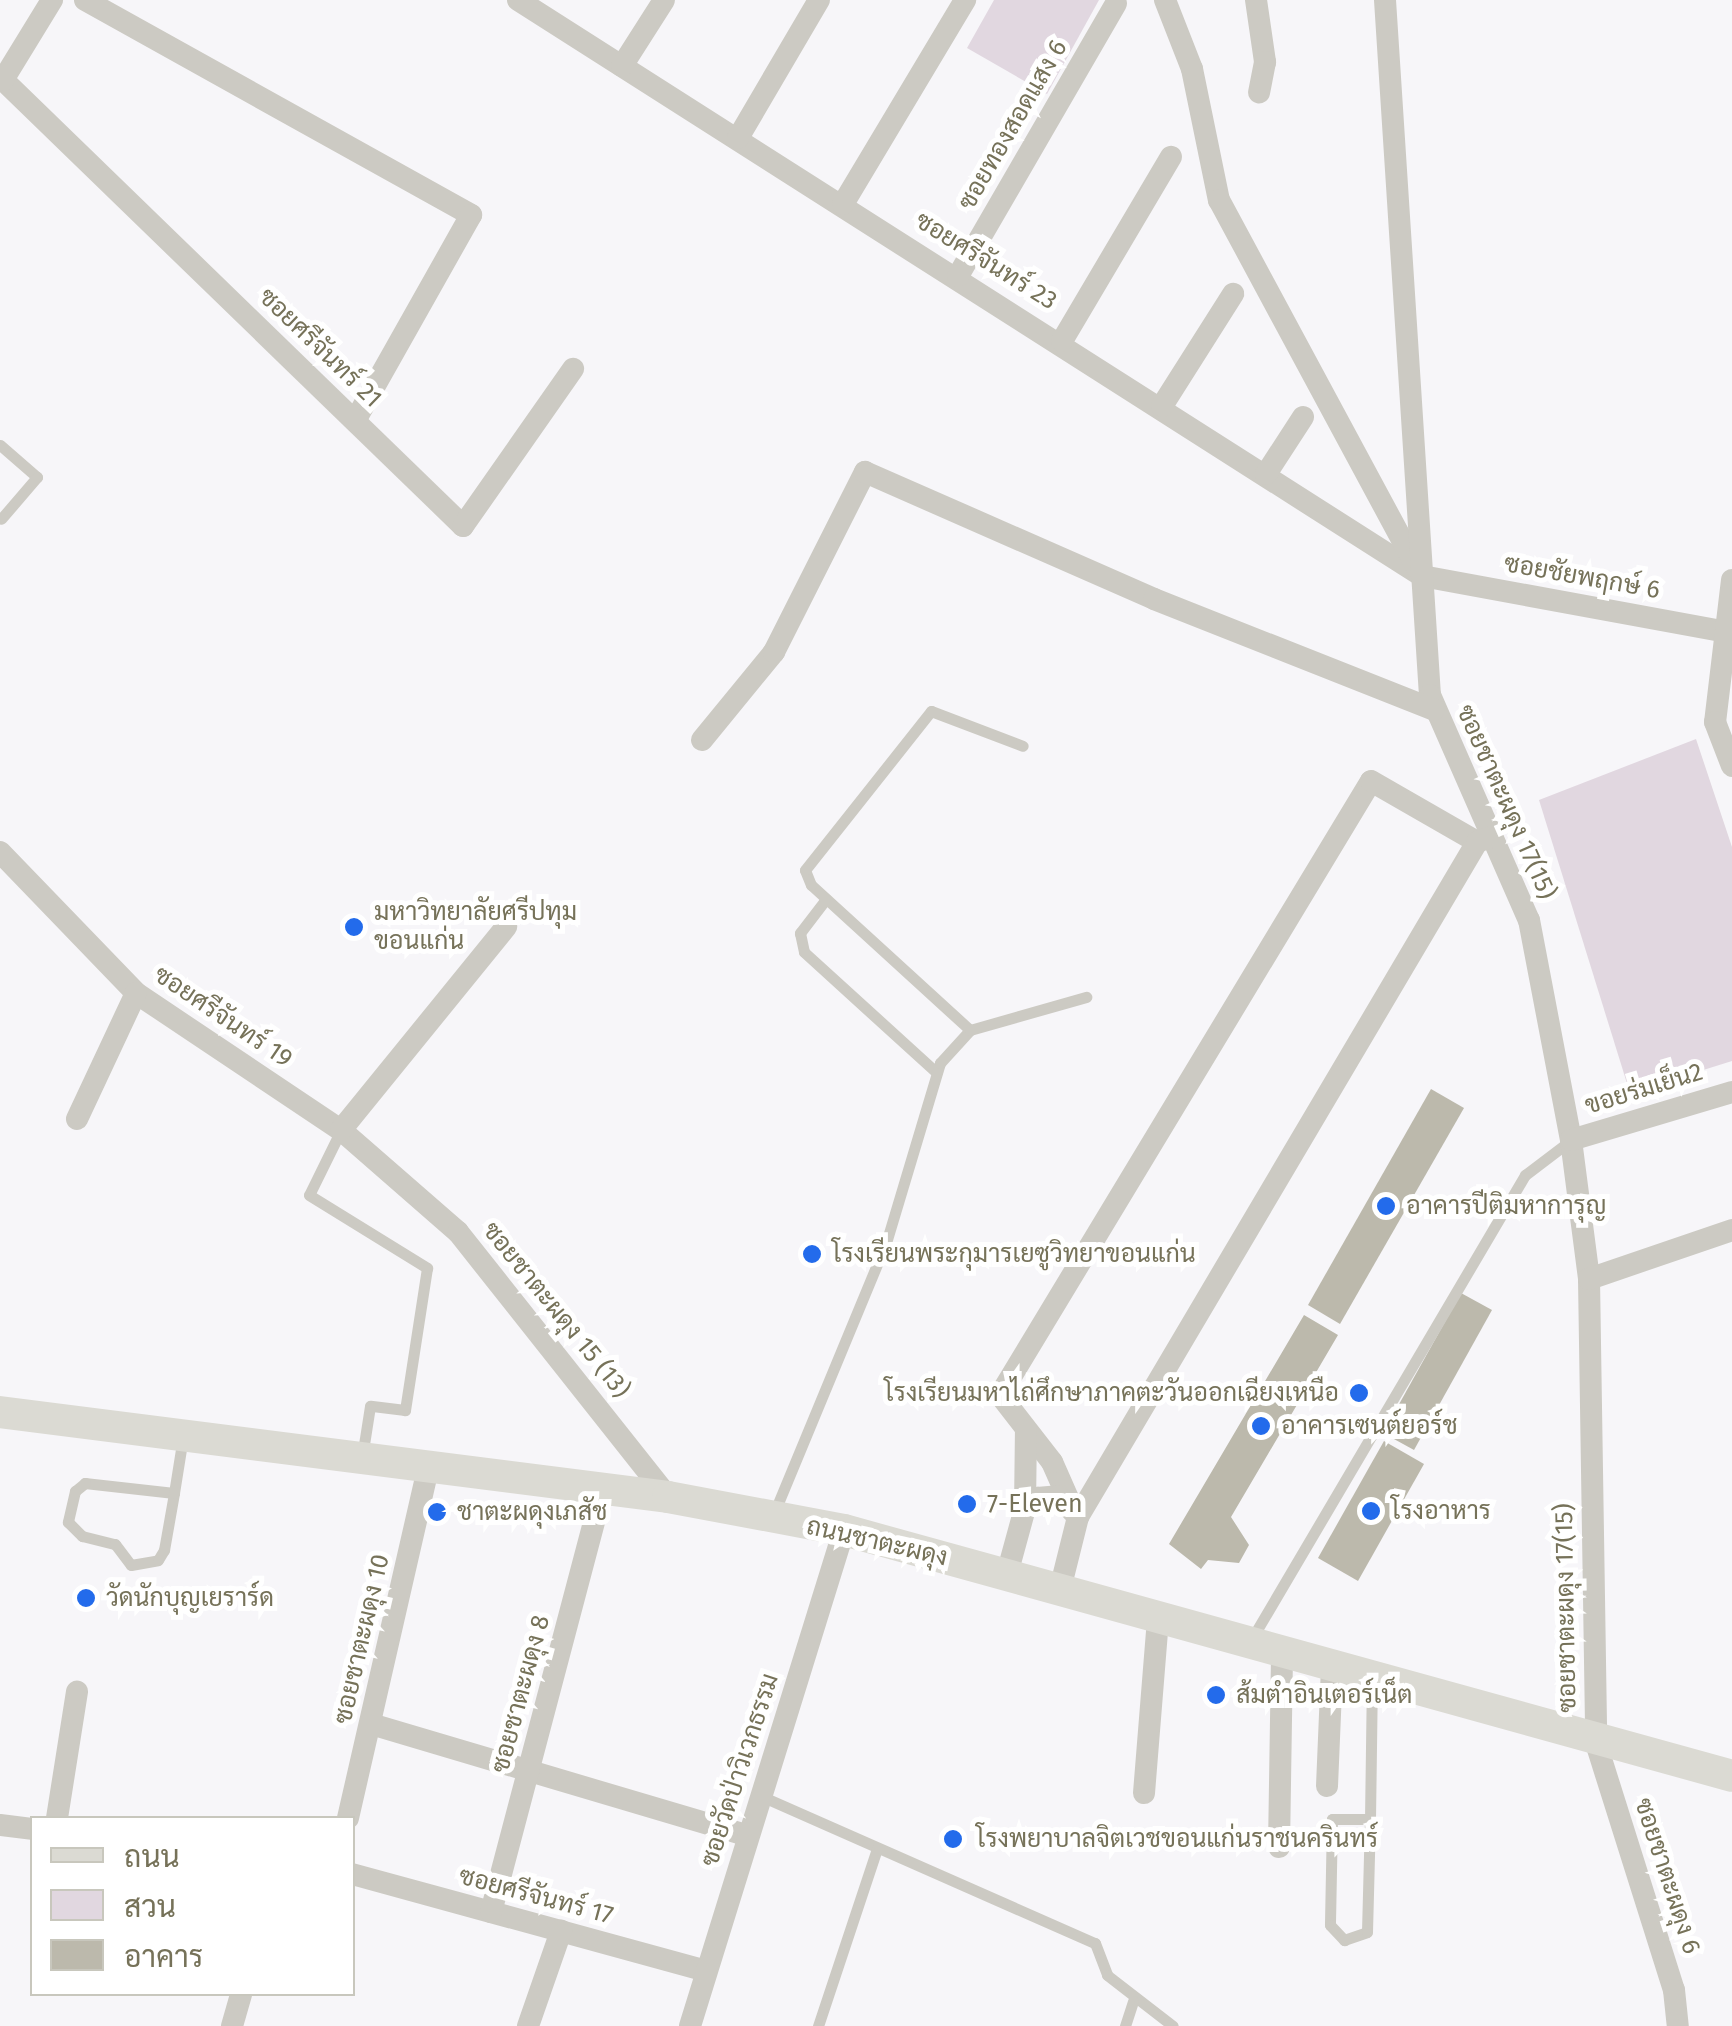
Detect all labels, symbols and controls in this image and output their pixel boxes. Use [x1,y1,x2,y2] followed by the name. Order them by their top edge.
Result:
[952,35,1074,215] street label: ซอยทองสอดแสง 6
[910,206,1062,316] street label: ซอยศรีจันทร์ 23
[252,282,388,414] street label: ซอยศรีจันทร์ 21
[1502,549,1662,605] street label: ซอยชัยพฤกษ์ 6
[1450,700,1562,904] street label: ซอยชาตะผดุง 17(15)
[374,898,577,957] place label: มหาวิทยาลัยศรีปทุม ขอนแก่น
[343,916,365,938] marker: มหาวิทยาลัยศรีปทุม ขอนแก่น
[148,960,298,1074] street label: ซอยศรีจันทร์ 19
[1581,1057,1707,1121] street label: ขอยร่มเย็น2
[1406,1191,1606,1221] place label: อาคารปีติมหาการุญ
[1375,1195,1397,1217] marker: อาคารปีติมหาการุญ
[476,1216,636,1404] street label: ซอยชาตะผดุง 15 (13)
[832,1239,1196,1269] place label: โรงเรียนพระกุมารเยซูวิทยาขอนแก่น
[801,1243,823,1265] marker: โรงเรียนพระกุมารเยซูวิทยาขอนแก่น
[884,1378,1339,1408] place label: โรงเรียนมหาไถ่ศึกษาภาคตะวันออกเฉียงเหนือ
[1348,1382,1370,1404] marker: โรงเรียนมหาไถ่ศึกษาภาคตะวันออกเฉียงเหนือ
[1281,1411,1458,1441] place label: อาคารเซนต์ยอร์ช
[1250,1415,1272,1437] marker: อาคารเซนต์ยอร์ช
[987,1489,1083,1519] place label: 7-Eleven
[956,1493,978,1515] marker: 7-Eleven
[1391,1496,1491,1526] place label: โรงอาหาร
[457,1497,607,1527] place label: ชาตะผดุงเภสัช
[1360,1500,1382,1522] marker: โรงอาหาร
[426,1501,448,1523] marker: ชาตะผดุงเภสัช
[1549,1503,1583,1713] street label: ซอยชาตะผดุง 17(15)
[804,1511,950,1573] street label: ถนนชาตะผดุง
[328,1551,396,1727] street label: ซอยชาตะผดุง 10
[106,1583,274,1613] place label: วัดนักบุญเยราร์ด
[75,1587,97,1609] marker: วัดนักบุญเยราร์ด
[486,1612,556,1776] street label: ซอยชาตะผดุง 8
[695,1670,785,1870] street label: ซอยวัดป่าวิเวกธรรม
[1236,1680,1412,1710] place label: ส้มตำอินเตอร์เน็ต
[1205,1684,1227,1706] marker: ส้มตำอินเตอร์เน็ต
[1628,1794,1706,1958] street label: ซอยชาตะผดุง 6
[30,1816,355,1996] legend
[976,1824,1378,1854] place label: โรงพยาบาลจิตเวชขอนแก่นราชนครินทร์
[940,1826,966,1852] marker: โรงพยาบาลจิตเวชขอนแก่นราชนครินทร์
[124,1839,180,1875] text: ถนน
[456,1861,616,1931] street label: ซอยศรีจันทร์ 17
[124,1889,176,1925] text: สวน
[124,1939,203,1975] text: อาคาร

